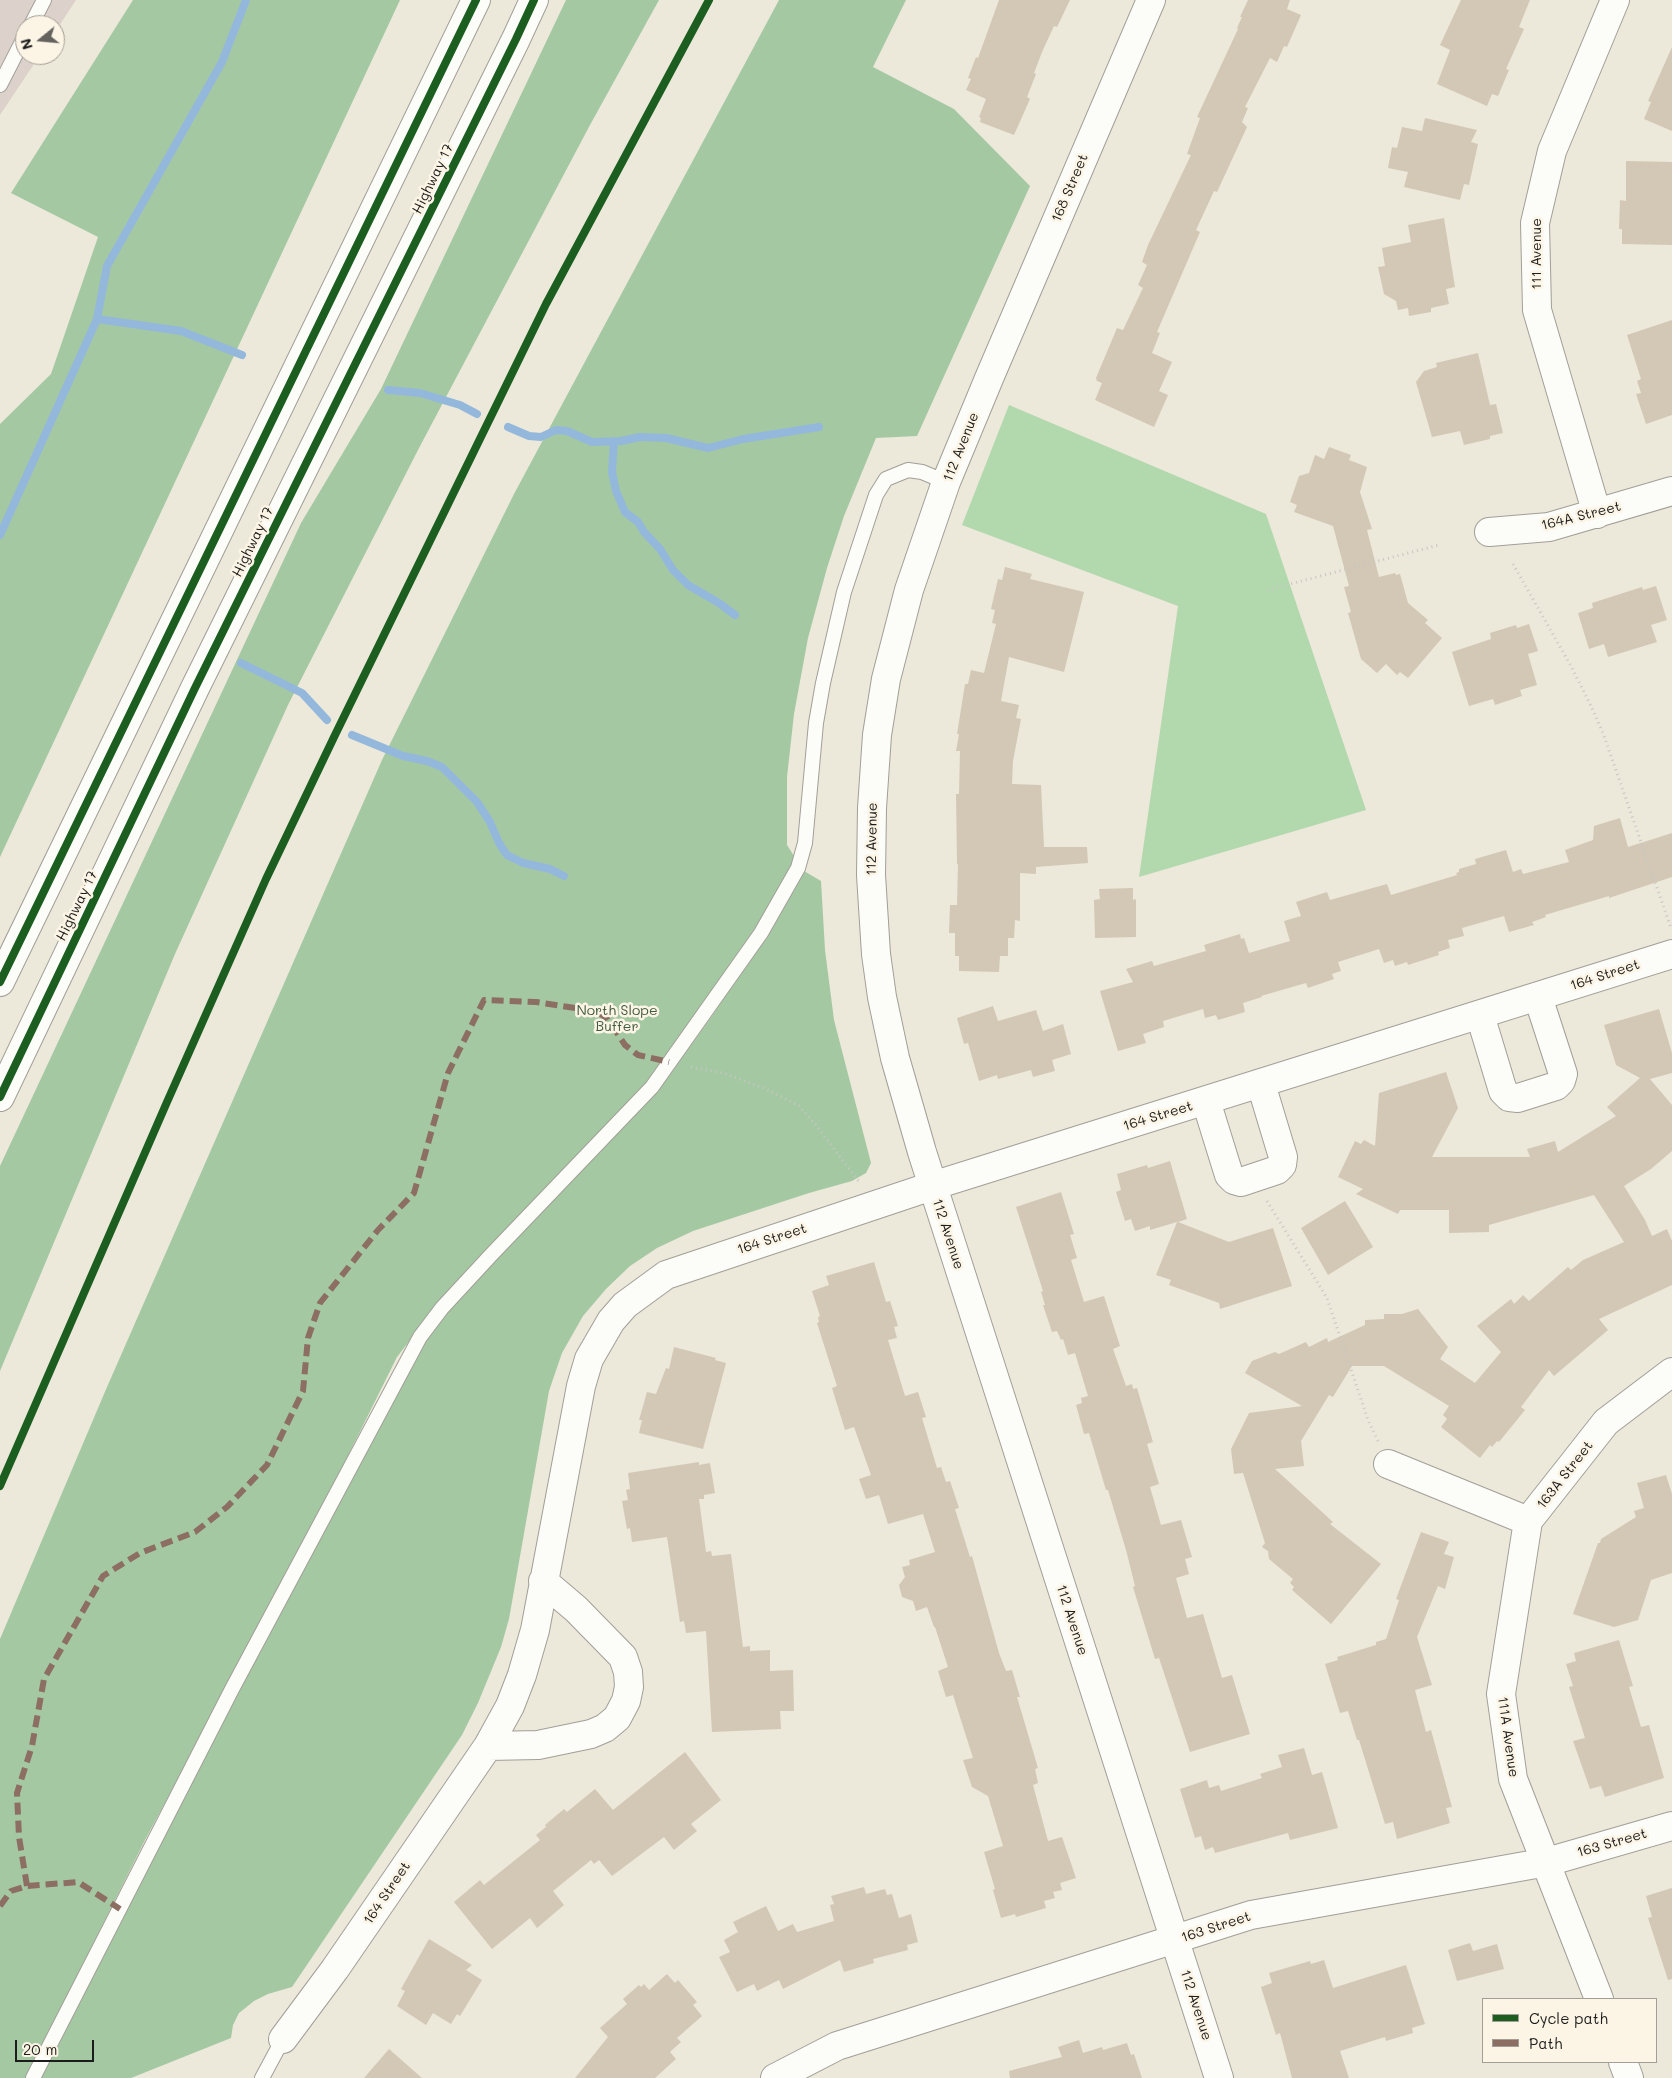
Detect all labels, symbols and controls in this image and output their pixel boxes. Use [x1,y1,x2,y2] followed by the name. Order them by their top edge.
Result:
[15,15,65,65] north arrow
[15,36,37,52] text: N
[409,141,457,217] street label: Highway 17
[1048,151,1092,225] street label: 168 Street
[1529,218,1545,290] street label: 111 Avenue
[939,410,983,484] street label: 112 Avenue
[1539,498,1623,534] street label: 164A Street
[229,504,277,580] street label: Highway 17
[863,802,881,876] street label: 112 Avenue
[53,868,101,944] street label: Highway 17
[1568,956,1642,994] street label: 164 Street
[576,1003,658,1036] park label: North Slope Buffer
[1121,1097,1195,1135] street label: 164 Street
[929,1197,967,1271] street label: 112 Avenue
[735,1220,809,1258] street label: 164 Street
[1533,1438,1597,1512] street label: 163A Street
[1053,1583,1091,1657] street label: 112 Avenue
[1494,1696,1522,1778] street label: 111A Avenue
[1575,1825,1649,1861] street label: 163 Street
[360,1858,414,1928] street label: 164 Street
[1179,1908,1253,1946] street label: 163 Street
[1177,1968,1215,2042] street label: 112 Avenue
[1482,1998,1657,2063] legend
[1529,2008,1608,2028] text: Cycle path
[18,2030,96,2062] scale bar
[1529,2033,1563,2053] text: Path
[23,2039,57,2059] text: 20 m

